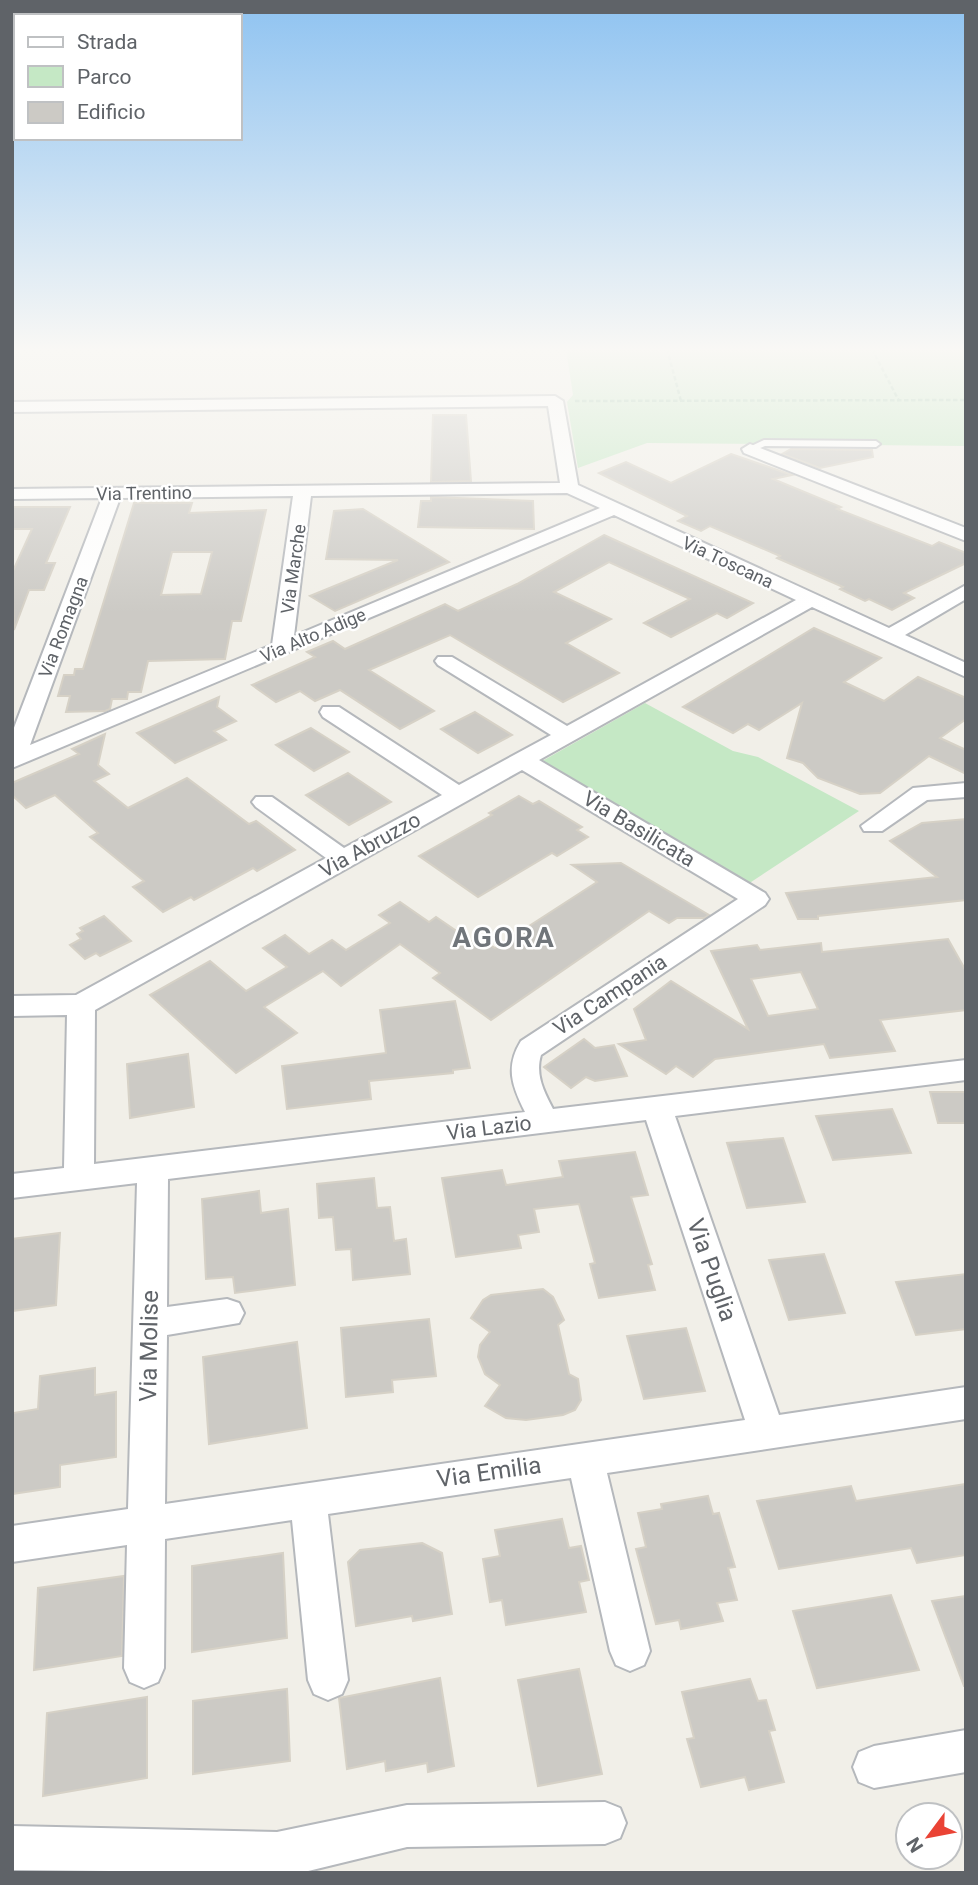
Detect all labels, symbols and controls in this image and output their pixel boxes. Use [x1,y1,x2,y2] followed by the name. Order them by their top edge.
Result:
[14,14,242,140] legend
[77,30,138,54] text: Strada
[77,65,131,89] text: Parco
[77,100,145,124] text: Edificio
[96,482,192,504] street label: Via Trentino
[276,523,310,615] street label: Via Marche
[679,532,777,592] street label: Via Toscana
[34,573,92,681] street label: Via Romagna
[257,603,369,667] street label: Via Alto Adige
[579,786,699,872] street label: Via Basilicata
[315,807,425,883] street label: Via Abruzzo
[452,921,556,954] district label: AGORA
[549,950,671,1040] street label: Via Campania
[445,1111,533,1145] street label: Via Lazio
[681,1215,743,1325] street label: Via Puglia
[134,1290,164,1402] street label: Via Molise
[435,1451,543,1493] street label: Via Emilia
[894,1801,964,1871] north arrow
[902,1833,928,1857] text: N

